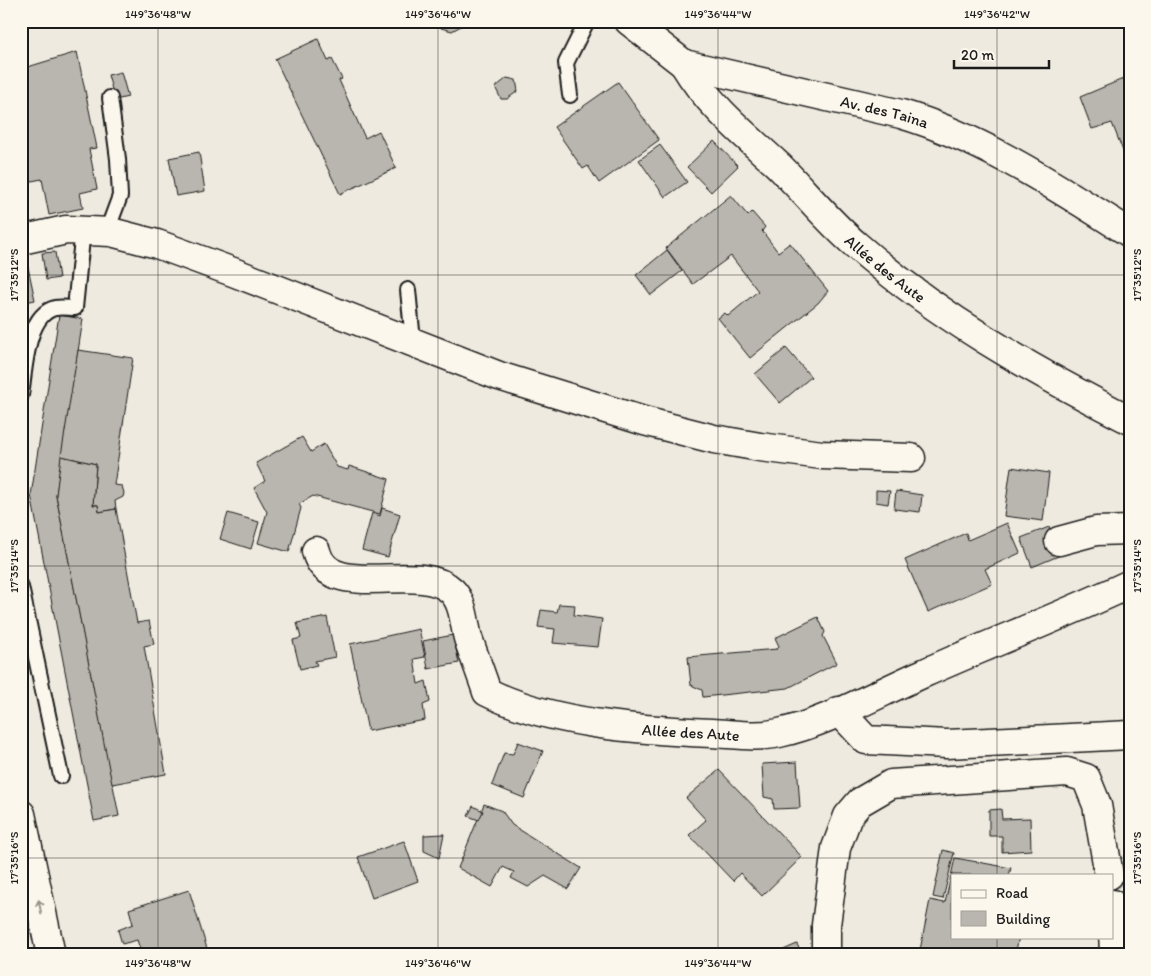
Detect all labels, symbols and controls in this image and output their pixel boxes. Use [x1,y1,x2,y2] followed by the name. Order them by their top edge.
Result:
[125,7,191,21] text: 149°36'48"W
[405,7,471,21] text: 149°36'46"W
[685,7,751,21] text: 149°36'44"W
[964,7,1030,21] text: 149°36'42"W
[954,38,1048,70] scale bar
[961,46,995,64] text: 20 m
[839,91,932,133] street label: Av. des Taina
[841,231,929,307] street label: Allée des Aute
[7,248,21,302] text: 17°35'12"S
[1130,248,1144,302] text: 17°35'12"S
[7,539,21,593] text: 17°35'14"S
[1130,539,1144,593] text: 17°35'14"S
[641,720,740,745] street label: Allée des Aute
[7,831,21,885] text: 17°35'16"S
[1130,831,1144,885] text: 17°35'16"S
[951,874,1114,938] legend
[996,884,1029,902] text: Road
[35,900,44,916] one-way arrow
[996,910,1050,928] text: Building
[125,956,191,970] text: 149°36'48"W
[405,956,471,970] text: 149°36'46"W
[685,956,751,970] text: 149°36'44"W

